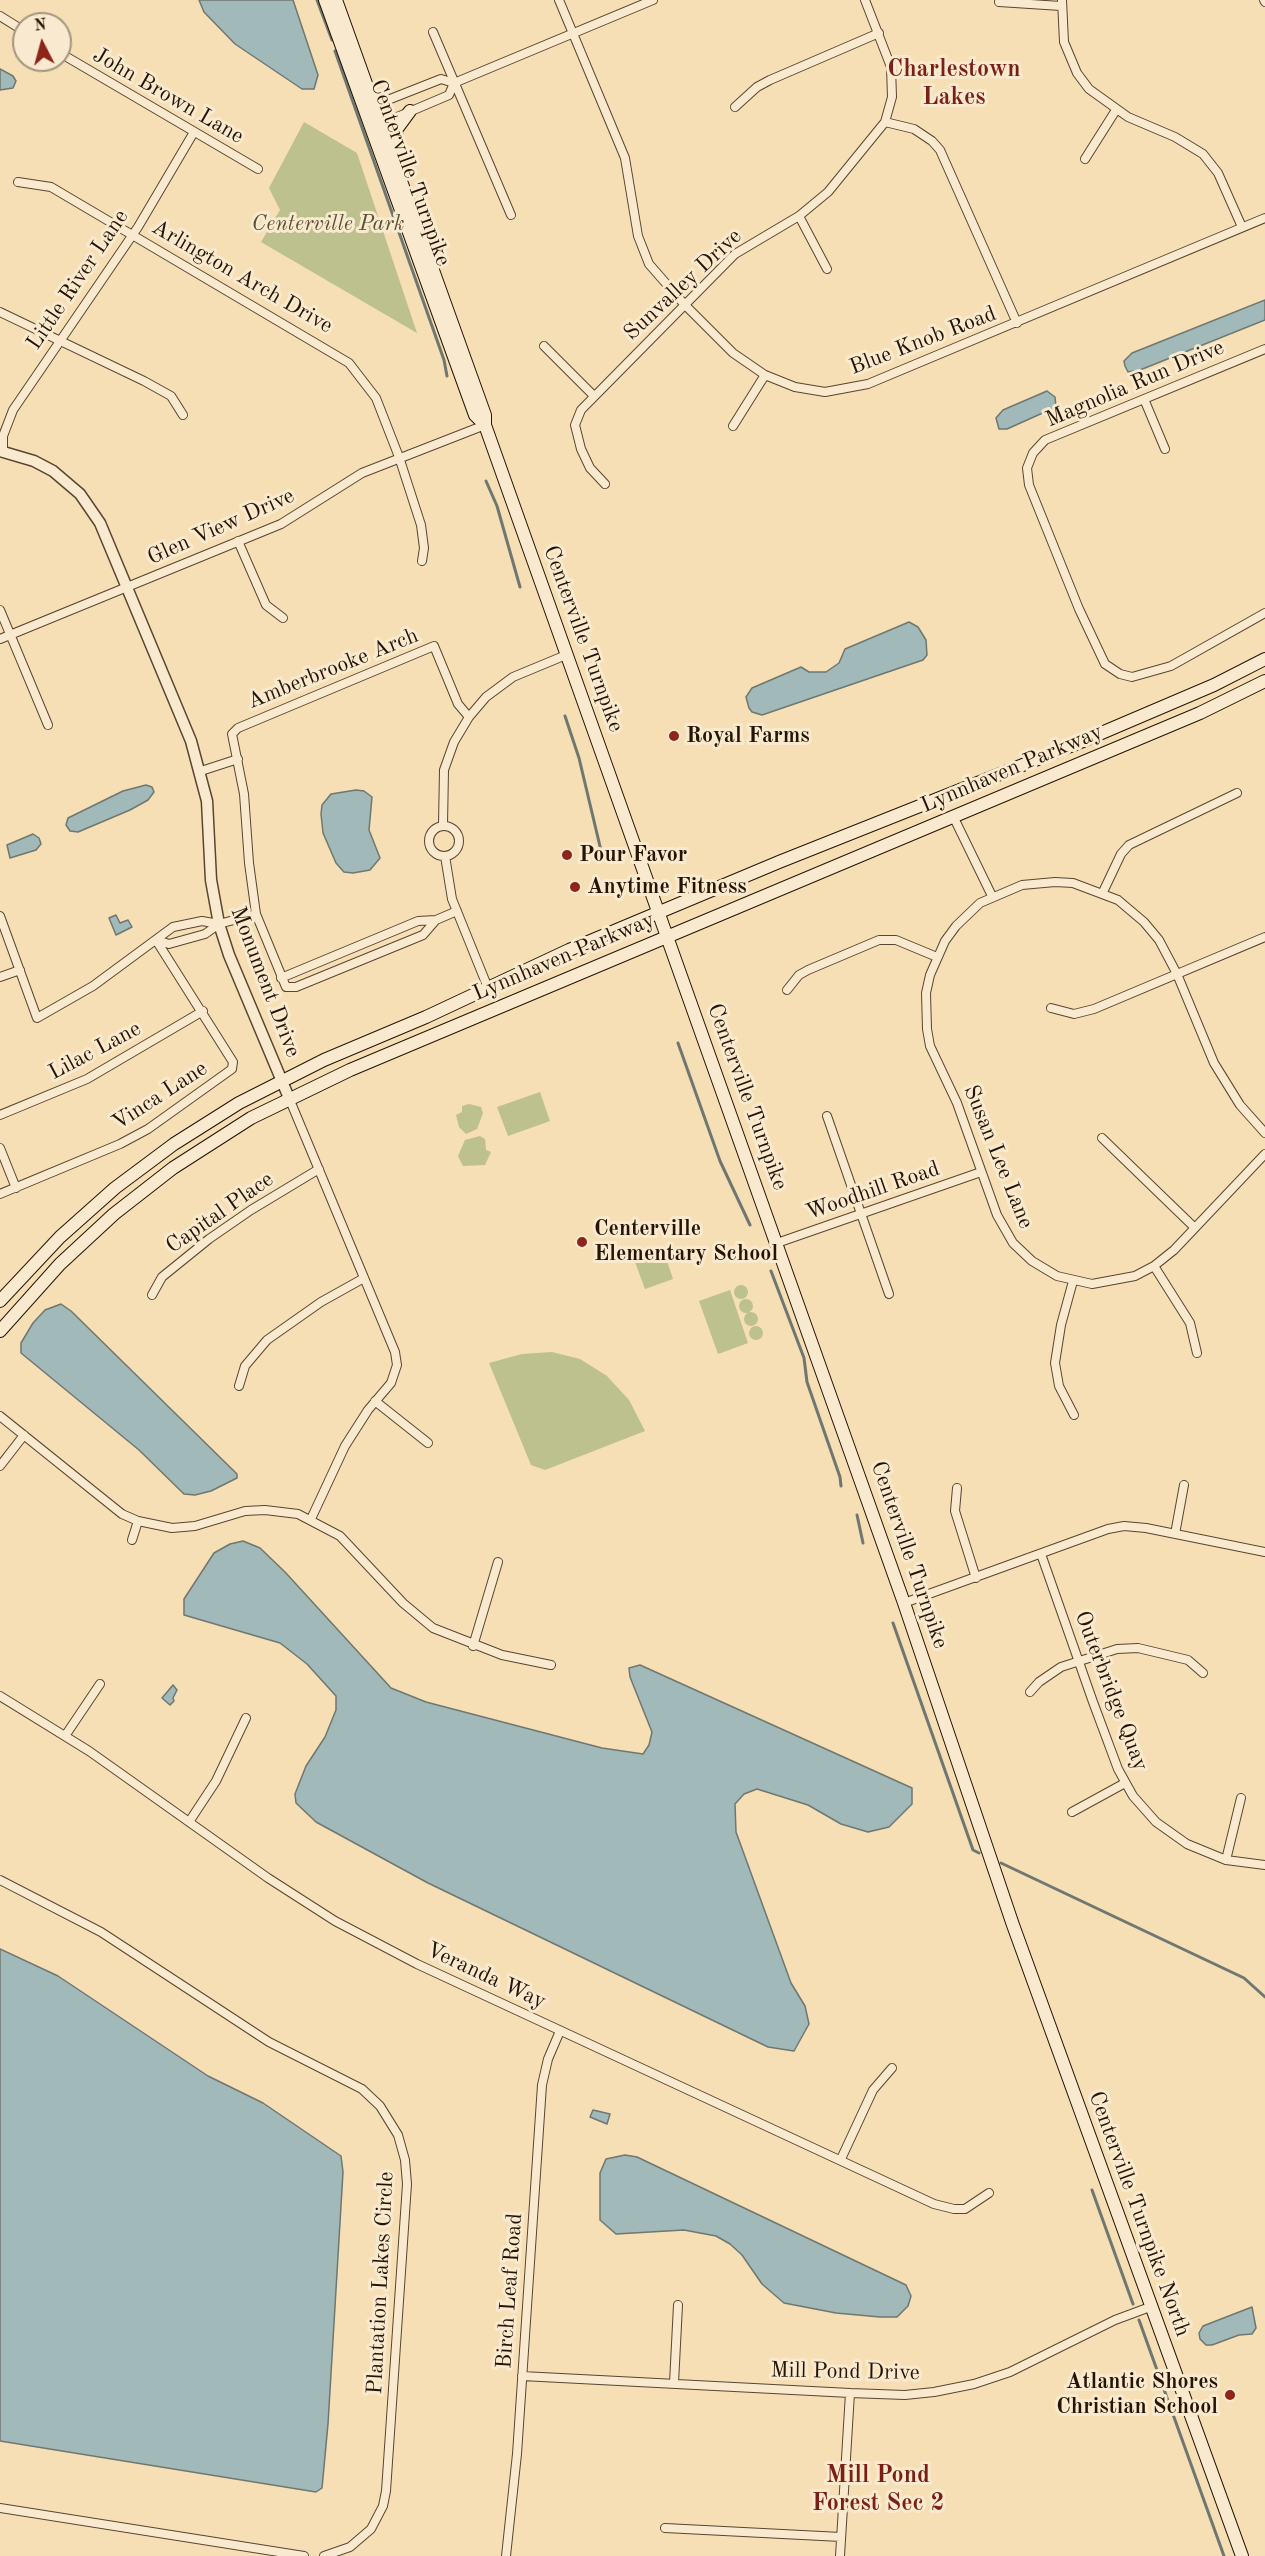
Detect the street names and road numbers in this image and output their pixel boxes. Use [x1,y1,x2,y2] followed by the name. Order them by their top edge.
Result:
[88,42,248,150] street label: John Brown Lane
[364,76,456,270] street label: Centerville Turnpike
[21,205,135,355] street label: Little River Lane
[147,214,337,340] street label: Arlington Arch Drive
[619,224,747,346] street label: Sunvalley Drive
[846,301,1000,381] street label: Blue Knob Road
[1042,334,1228,434] street label: Magnolia Run Drive
[143,483,299,571] street label: Glen View Drive
[537,542,629,736] street label: Centerville Turnpike
[244,623,422,715] street label: Amberbrooke Arch
[917,719,1107,819] street label: Lynnhaven Parkway
[224,903,306,1061] street label: Monument Drive
[469,907,659,1007] street label: Lynnhaven Parkway
[701,1000,793,1194] street label: Centerville Turnpike
[44,1016,146,1086] street label: Lilac Lane
[107,1056,213,1136] street label: Vinca Lane
[957,1081,1039,1233] street label: Susan Lee Lane
[803,1156,943,1226] street label: Woodhill Road
[161,1166,279,1260] street label: Capital Place
[865,1458,953,1652] street label: Centerville Turnpike
[1068,1607,1154,1775] street label: Outerbridge Quay
[422,1937,550,2015] street label: Veranda Way
[1082,2088,1196,2340] street label: Centerville Turnpike North
[362,2171,400,2395] street label: Plantation Lakes Circle
[491,2212,529,2370] street label: Birch Leaf Road
[770,2357,920,2387] street label: Mill Pond Drive

